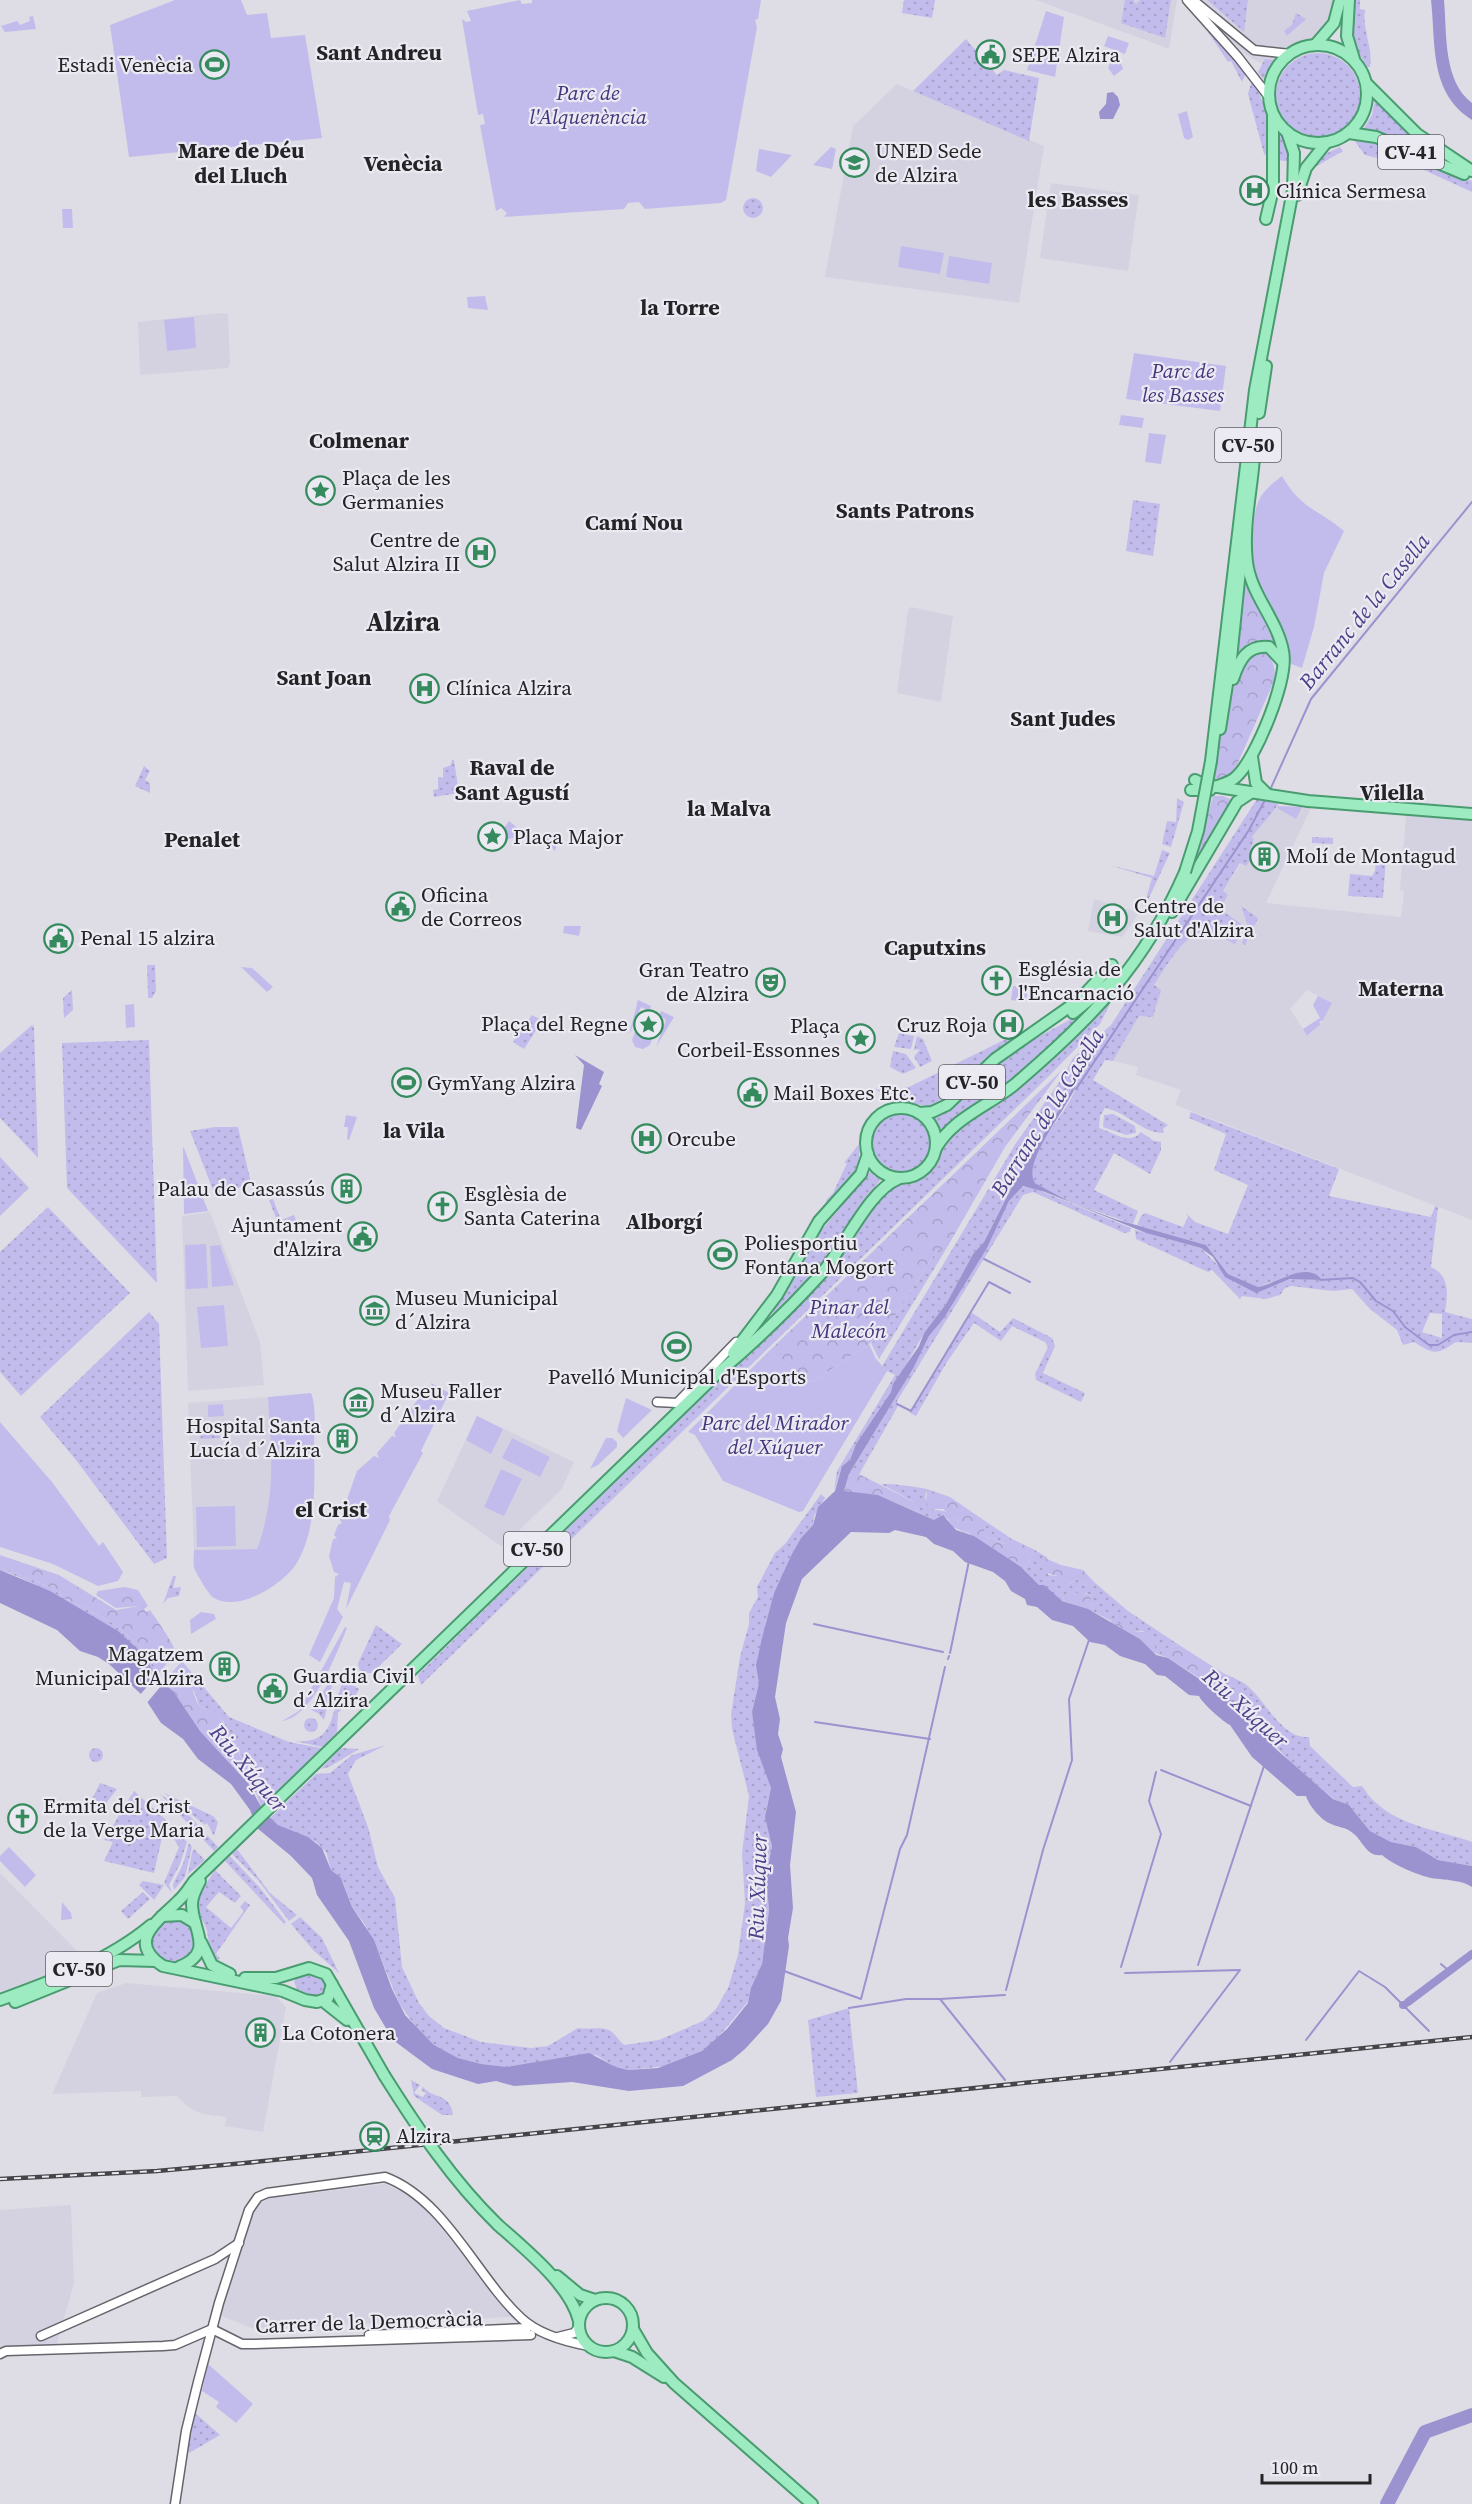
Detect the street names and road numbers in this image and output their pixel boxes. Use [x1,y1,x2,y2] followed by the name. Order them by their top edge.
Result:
[1378,135,1444,169] road number: CV-41
[1215,428,1281,462] road number: CV-50
[939,1065,1005,1099] road number: CV-50
[504,1532,570,1566] road number: CV-50
[46,1952,112,1986] road number: CV-50
[255,2303,484,2340] street label: Carrer de la Democràcia

